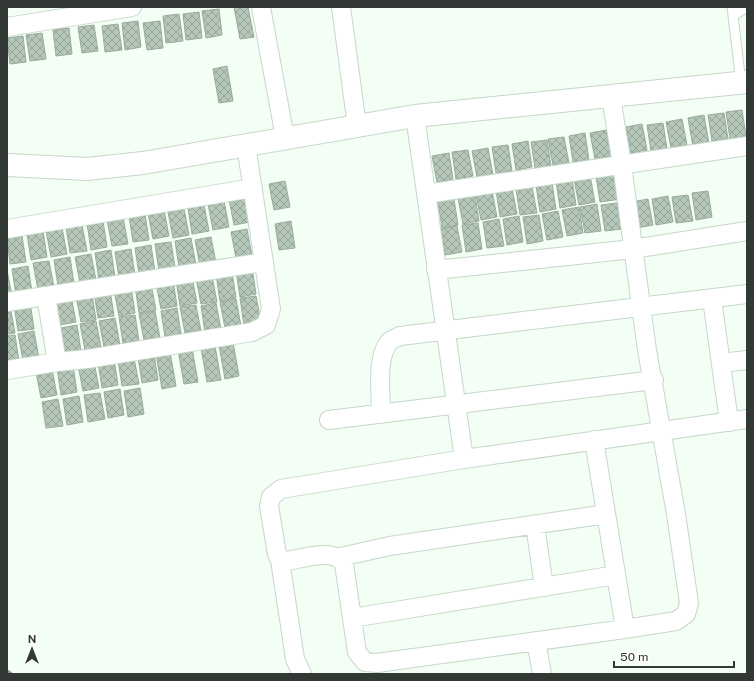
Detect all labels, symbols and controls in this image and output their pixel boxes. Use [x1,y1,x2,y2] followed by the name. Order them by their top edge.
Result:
[12,629,52,669] north arrow
[28,633,36,645] text: N
[614,643,734,669] scale bar
[620,650,648,664] text: 50 m

